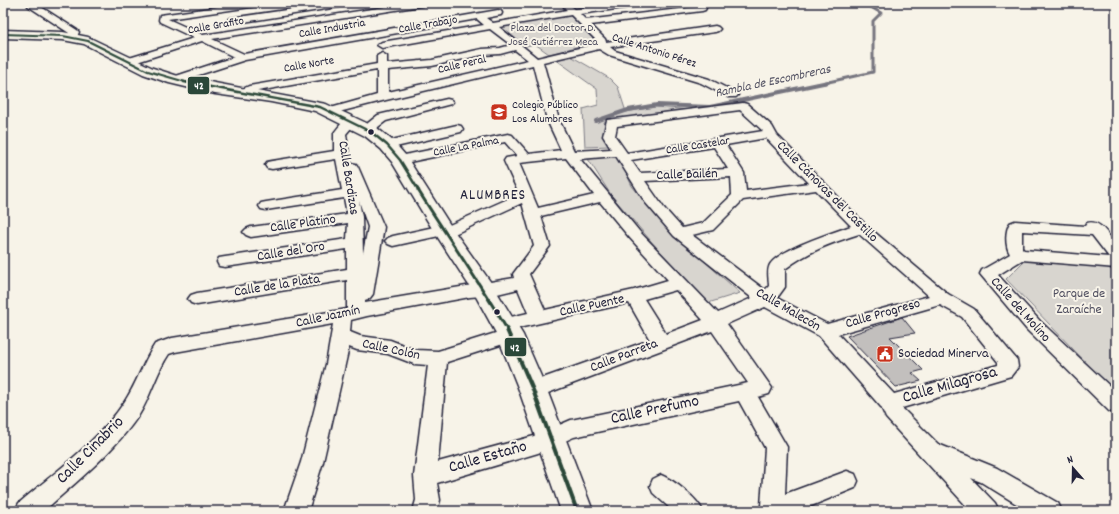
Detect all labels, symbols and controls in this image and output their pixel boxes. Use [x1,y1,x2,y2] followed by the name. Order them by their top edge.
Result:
[397,11,459,39] street label: Calle Trabajo
[187,13,245,39] street label: Calle Grafito
[297,15,367,43] street label: Calle Industria
[508,20,598,51] park label: Plaza del Doctor D. José Gutiérrez Meca
[610,29,699,73] street label: Calle Antonio Pérez
[436,51,488,79] street label: Calle Peral
[283,52,335,78] street label: Calle Norte
[713,60,833,104] water label: Rambla de Escombreras
[187,76,210,95] line badge: 42
[194,79,204,95] text: 42
[512,97,578,128] place label: Colegio Público Los Alumbres
[489,102,509,122] school or university icon: Colegio Público Los Alumbres
[366,127,376,137] unlabelled marker
[432,132,501,162] street label: Calle La Palma
[665,132,732,159] street label: Calle Castelar
[772,137,882,247] street label: Calle Cánovas del Castillo
[332,139,364,217] street label: Calle Bardizas
[656,164,718,186] street label: Calle Bailén
[460,185,526,207] district label: ALUMBRES
[269,209,337,239] street label: Calle Platino
[256,237,326,267] street label: Calle del Oro
[233,269,322,303] street label: Calle de la Plata
[985,273,1055,347] street label: Calle del Molino
[752,283,824,337] street label: Calle Malecón
[1053,284,1105,320] park label: Parque de Zaraíche
[558,289,626,323] street label: Calle Puente
[843,294,923,334] street label: Calle Progreso
[294,300,362,334] street label: Calle Jazmín
[492,307,502,317] unlabelled marker
[360,334,422,366] street label: Calle Colón
[587,334,661,378] street label: Calle Parreta
[504,337,527,357] line badge: 42
[510,341,520,357] text: 42
[875,344,895,364] public building icon: Sociedad Minerva
[898,344,989,364] place label: Sociedad Minerva
[900,361,1001,411] street label: Calle Milagrosa
[609,390,701,432] street label: Calle Prefumo
[52,412,130,490] street label: Calle Cinabrio
[446,435,530,481] street label: Calle Estaño
[1053,448,1093,488] north arrow
[1065,452,1076,469] text: N

